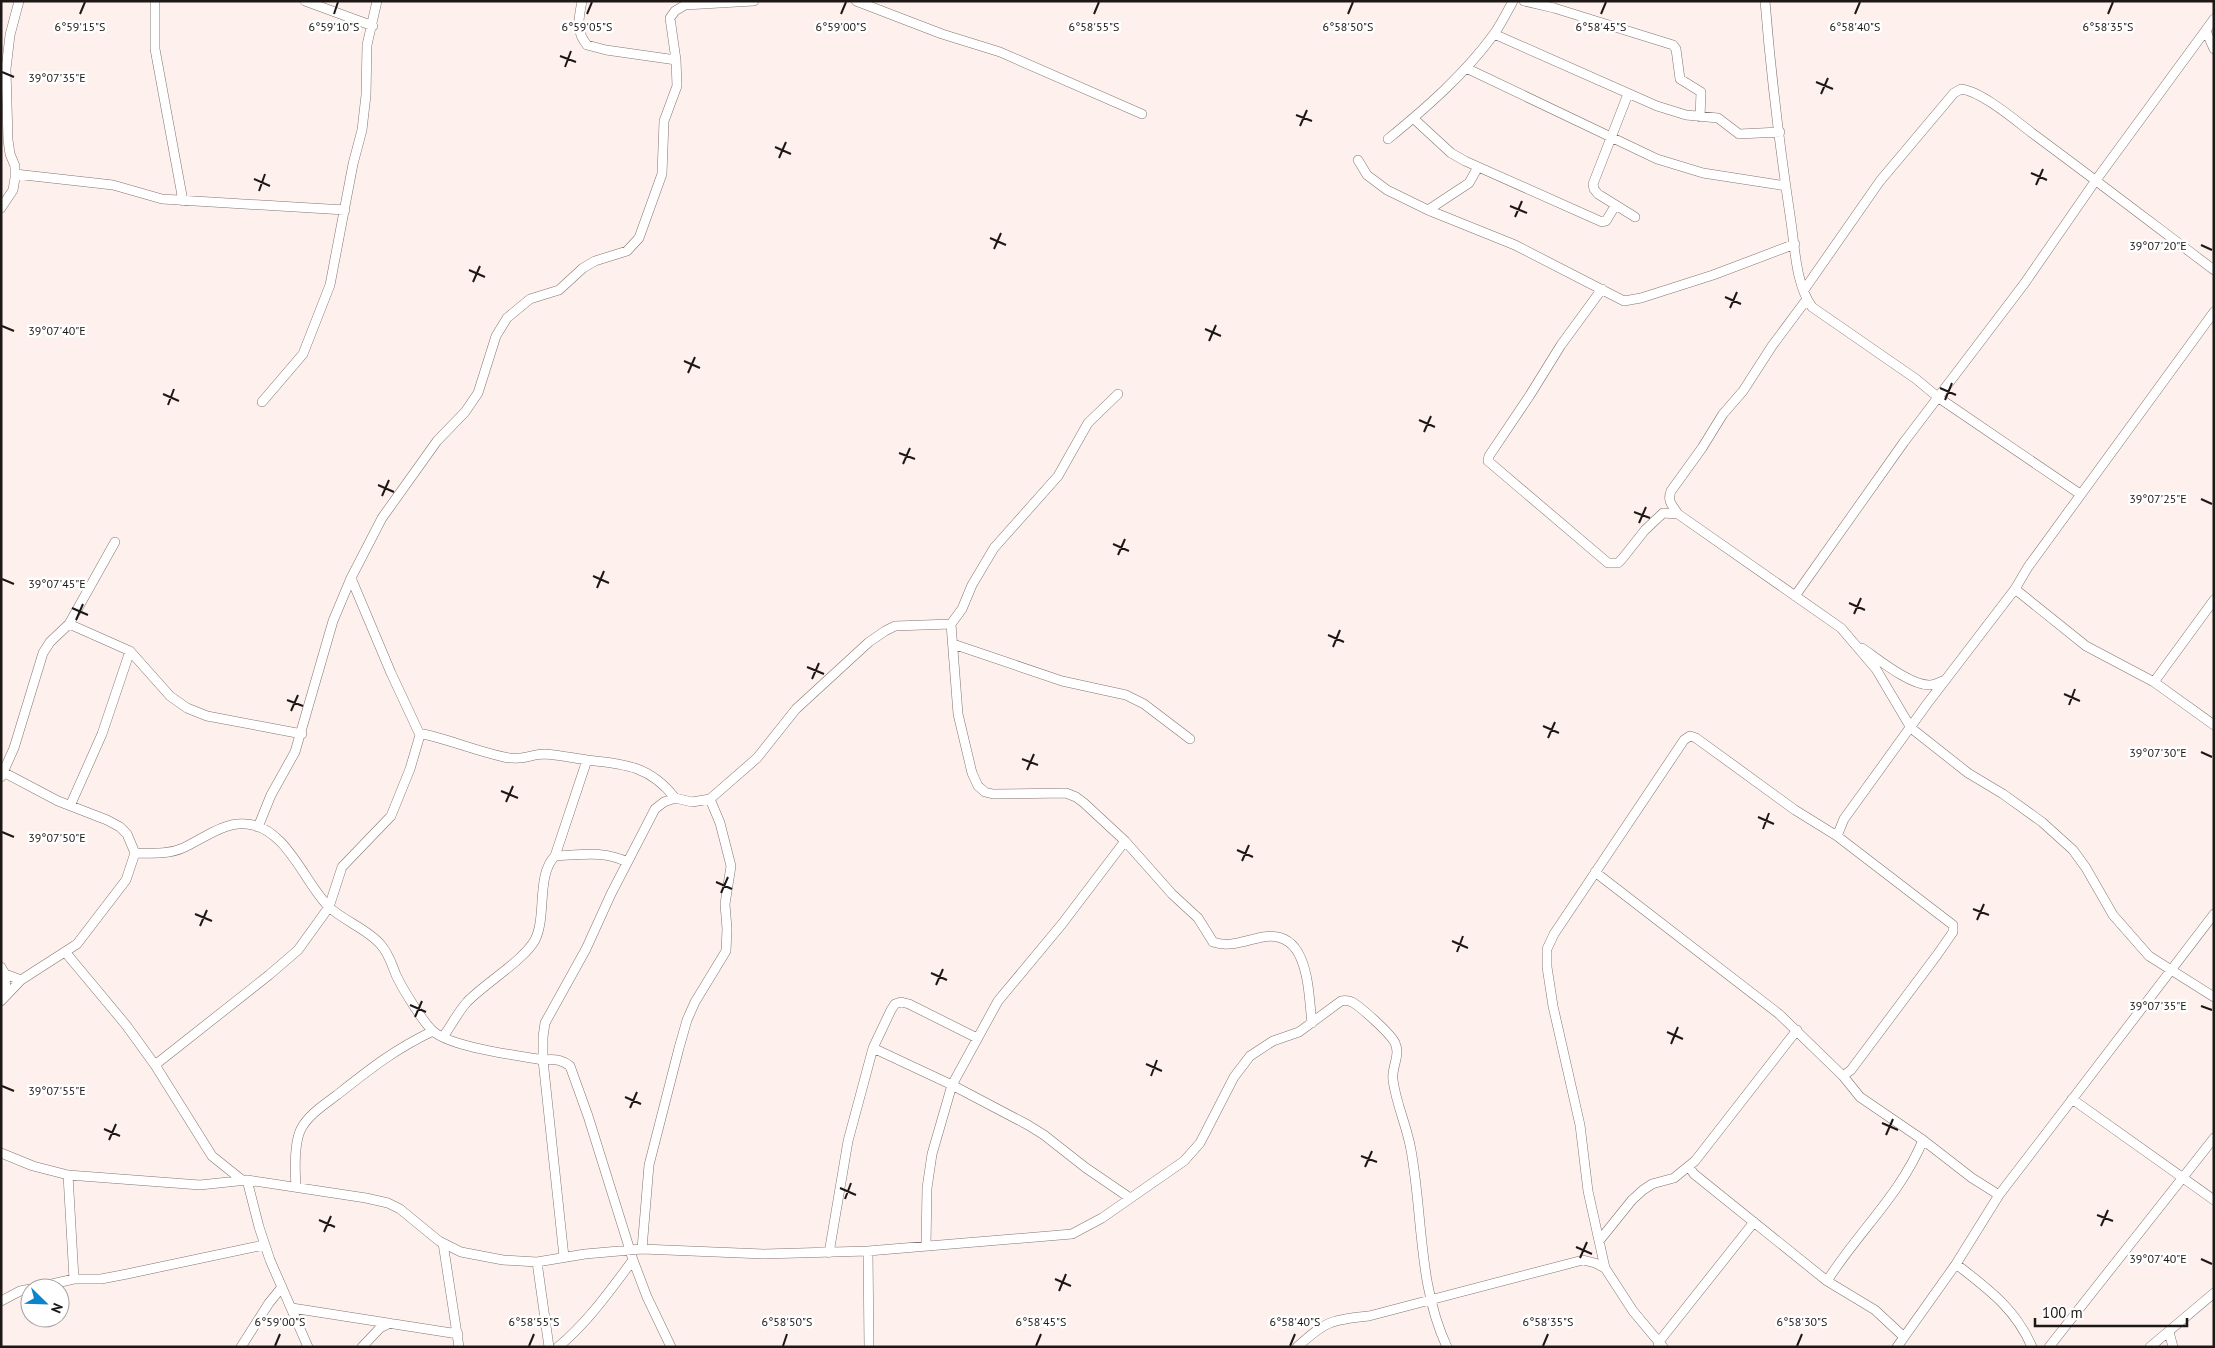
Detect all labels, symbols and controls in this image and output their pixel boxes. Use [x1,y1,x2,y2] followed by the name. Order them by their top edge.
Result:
[55,19,105,34] text: 6°59'15"S
[309,19,359,34] text: 6°59'10"S
[562,19,612,34] text: 6°59'05"S
[816,19,866,34] text: 6°59'00"S
[1069,19,1119,34] text: 6°58'55"S
[1323,19,1373,34] text: 6°58'50"S
[1576,19,1626,34] text: 6°58'45"S
[1830,19,1880,34] text: 6°58'40"S
[2083,19,2133,34] text: 6°58'35"S
[28,70,86,85] text: 39°07'35"E
[2129,238,2187,253] text: 39°07'20"E
[28,323,86,338] text: 39°07'40"E
[2129,491,2187,506] text: 39°07'25"E
[28,576,86,591] text: 39°07'45"E
[2129,745,2187,760] text: 39°07'30"E
[28,830,86,845] text: 39°07'50"E
[2129,998,2187,1013] text: 39°07'35"E
[28,1083,86,1098] text: 39°07'55"E
[2129,1251,2187,1266] text: 39°07'40"E
[20,1278,70,1328] north arrow
[2035,1296,2188,1328] scale bar
[47,1300,67,1316] text: N
[2042,1303,2083,1322] text: 100 m
[255,1314,305,1329] text: 6°59'00"S
[509,1314,559,1329] text: 6°58'55"S
[762,1314,812,1329] text: 6°58'50"S
[1016,1314,1066,1329] text: 6°58'45"S
[1270,1314,1320,1329] text: 6°58'40"S
[1523,1314,1573,1329] text: 6°58'35"S
[1777,1314,1827,1329] text: 6°58'30"S

